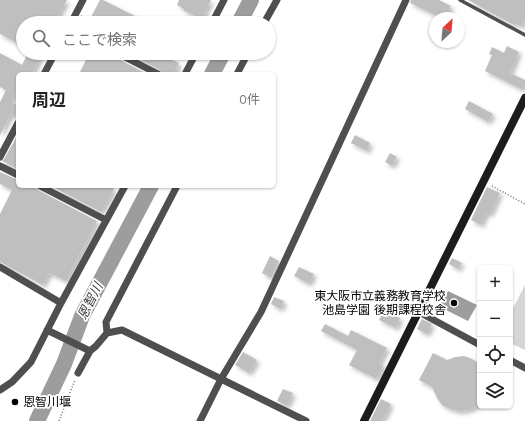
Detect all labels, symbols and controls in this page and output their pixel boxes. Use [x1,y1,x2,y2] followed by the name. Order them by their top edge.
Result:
[429,12,465,48] north arrow
[16,16,276,60] search box
[30,27,52,49] icon: search
[62,31,137,49] text: ここで検索
[32,90,66,110] text: 周辺
[239,92,260,107] text: 0件
[477,265,513,409] map controls
[477,265,513,301] button: +
[74,278,106,322] water label: 恩智川
[314,289,446,317] place label: 東大阪市立義務教育学校 池島学園 後期課程校舎
[449,298,459,308] marker: 東大阪市立義務教育学校 池島学園 後期課程校舎
[477,301,513,337] button: −
[477,337,513,373] button: locate
[477,373,513,409] button: layers
[23,395,71,409] place label: 恩智川堰
[10,397,20,407] marker: 恩智川堰

